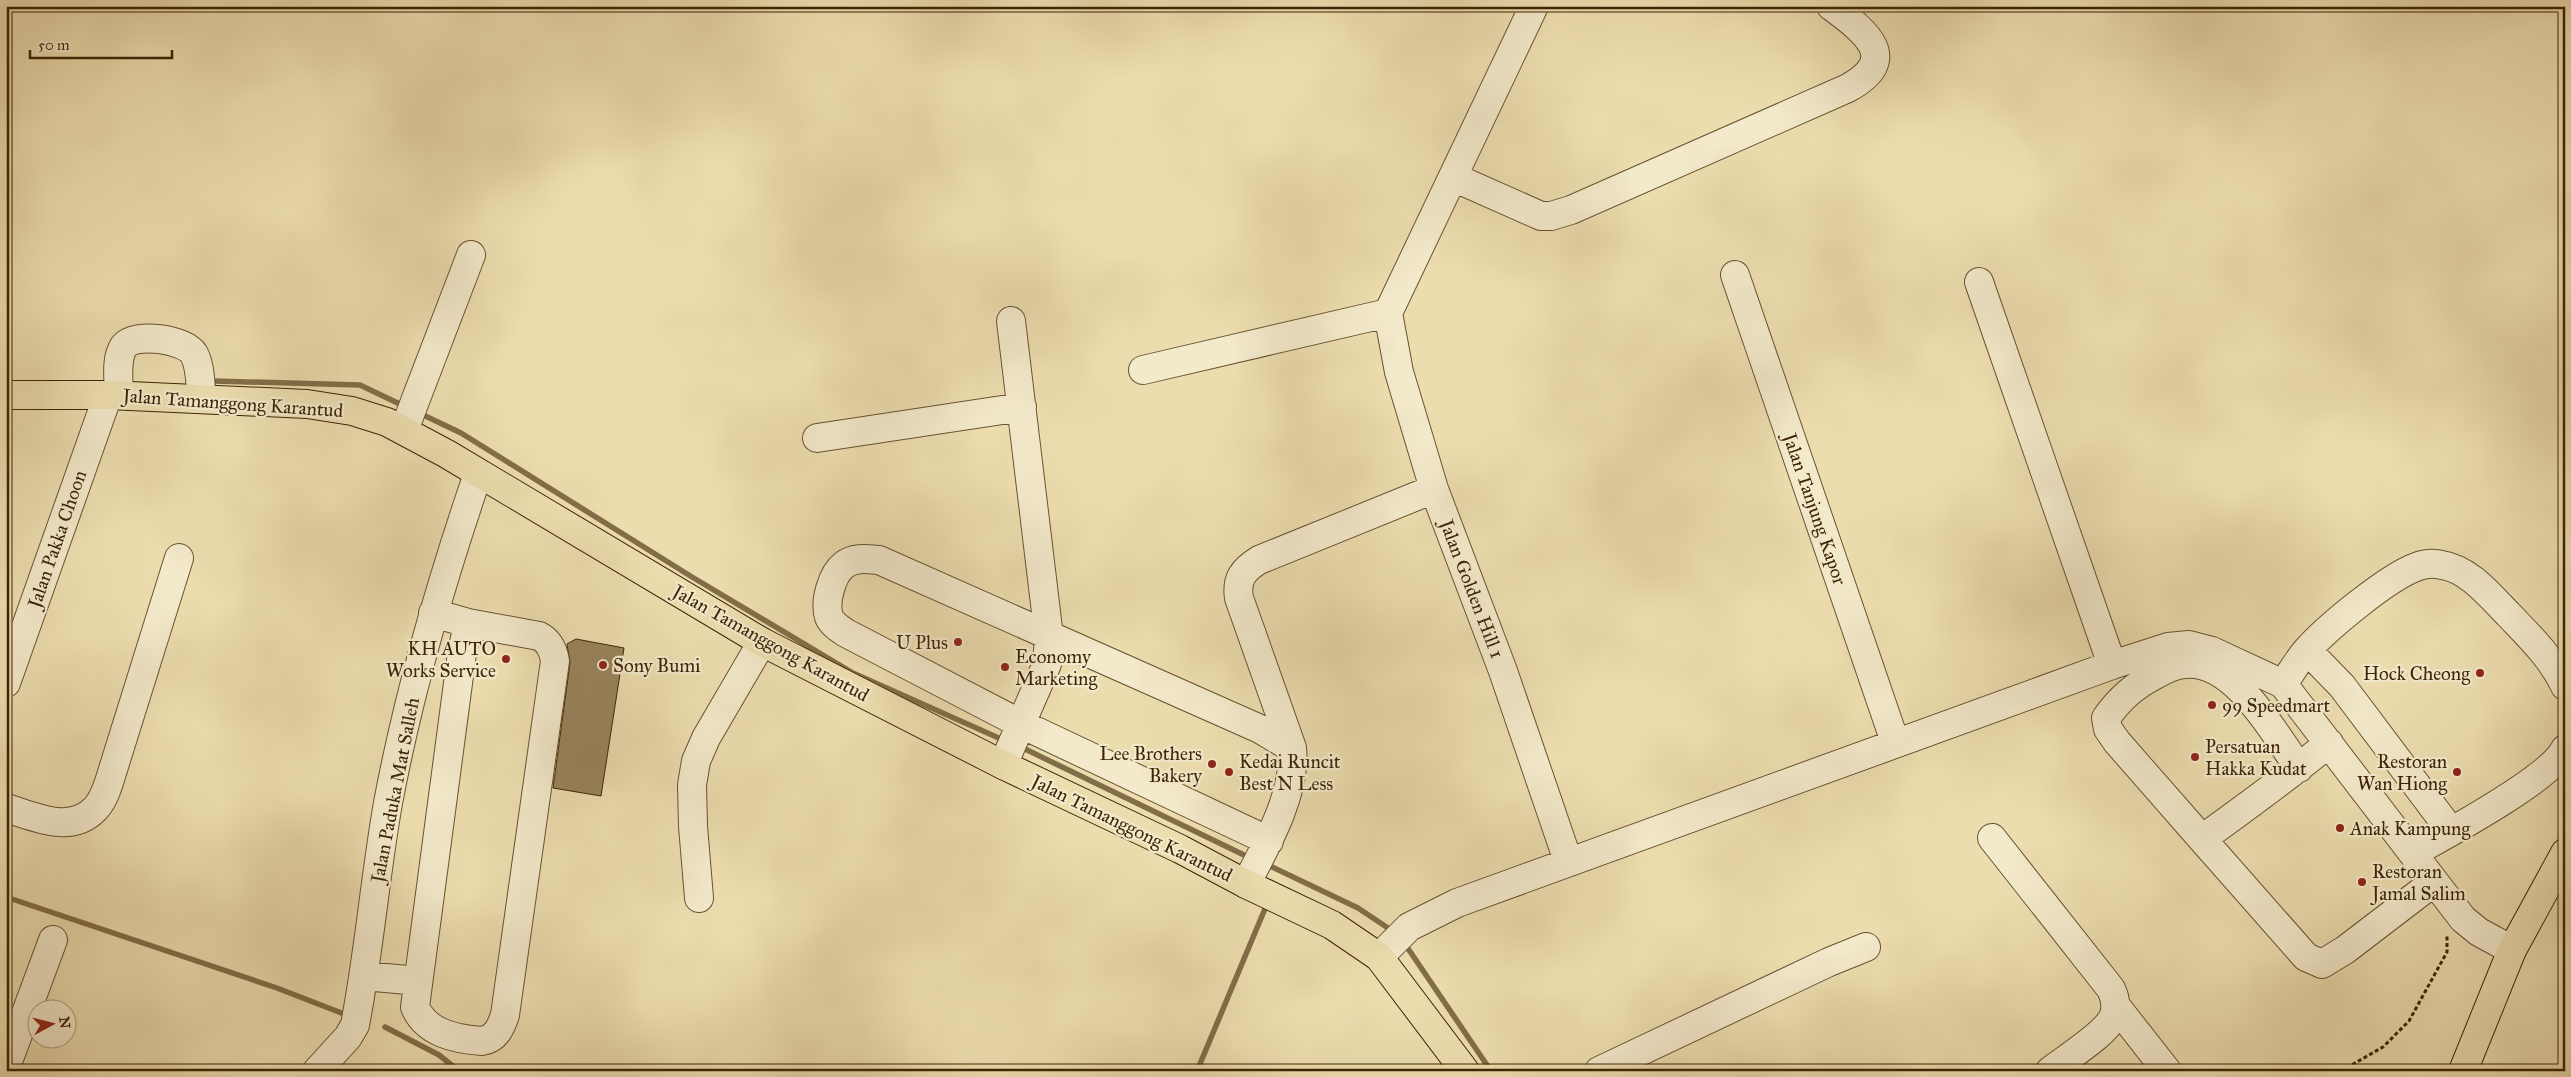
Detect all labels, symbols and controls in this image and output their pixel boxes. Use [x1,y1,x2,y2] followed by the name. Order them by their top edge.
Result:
[30,28,172,60] scale bar
[38,36,70,54] text: 50 m
[120,384,344,423] street label: Jalan Tamanggong Karantud
[1777,428,1852,589] street label: Jalan Tanjung Kapor
[22,467,92,613] street label: Jalan Pakka Choon
[1433,515,1509,662] street label: Jalan Golden Hill 1
[667,578,874,708] street label: Jalan Tamanggong Karantud
[896,631,948,654] place label: U Plus
[952,636,964,648] marker: U Plus
[386,637,496,682] place label: KH AUTO Works Service
[1015,645,1097,691] place label: Economy Marketing
[500,653,512,665] marker: KH AUTO Works Service
[613,654,700,677] place label: Sony Bumi
[597,659,609,671] marker: Sony Bumi
[999,661,1011,673] marker: Economy Marketing
[2363,662,2470,686] place label: Hock Cheong
[2474,667,2486,679] marker: Hock Cheong
[2222,694,2330,717] place label: 99 Speedmart
[365,695,425,887] street label: Jalan Paduka Mat Salleh
[2206,699,2218,711] marker: 99 Speedmart
[2205,735,2307,780] place label: Persatuan Hakka Kudat
[1100,742,1203,787] place label: Lee Brothers Bakery
[1239,750,1341,795] place label: Kedai Runcit Best N Less
[2357,750,2447,796] place label: Restoran Wan Hiong
[2189,751,2201,763] marker: Persatuan Hakka Kudat
[1206,758,1218,770] marker: Lee Brothers Bakery
[1223,766,1235,778] marker: Kedai Runcit Best N Less
[2451,766,2463,778] marker: Restoran Wan Hiong
[1025,768,1237,888] street label: Jalan Tamanggong Karantud
[2349,817,2470,841] place label: Anak Kampung
[2334,822,2346,834] marker: Anak Kampung
[2370,860,2466,906] place label: Restoran Jamal Salim
[2356,876,2368,888] marker: Restoran Jamal Salim
[28,1000,78,1050] north arrow
[55,1016,74,1030] text: N

